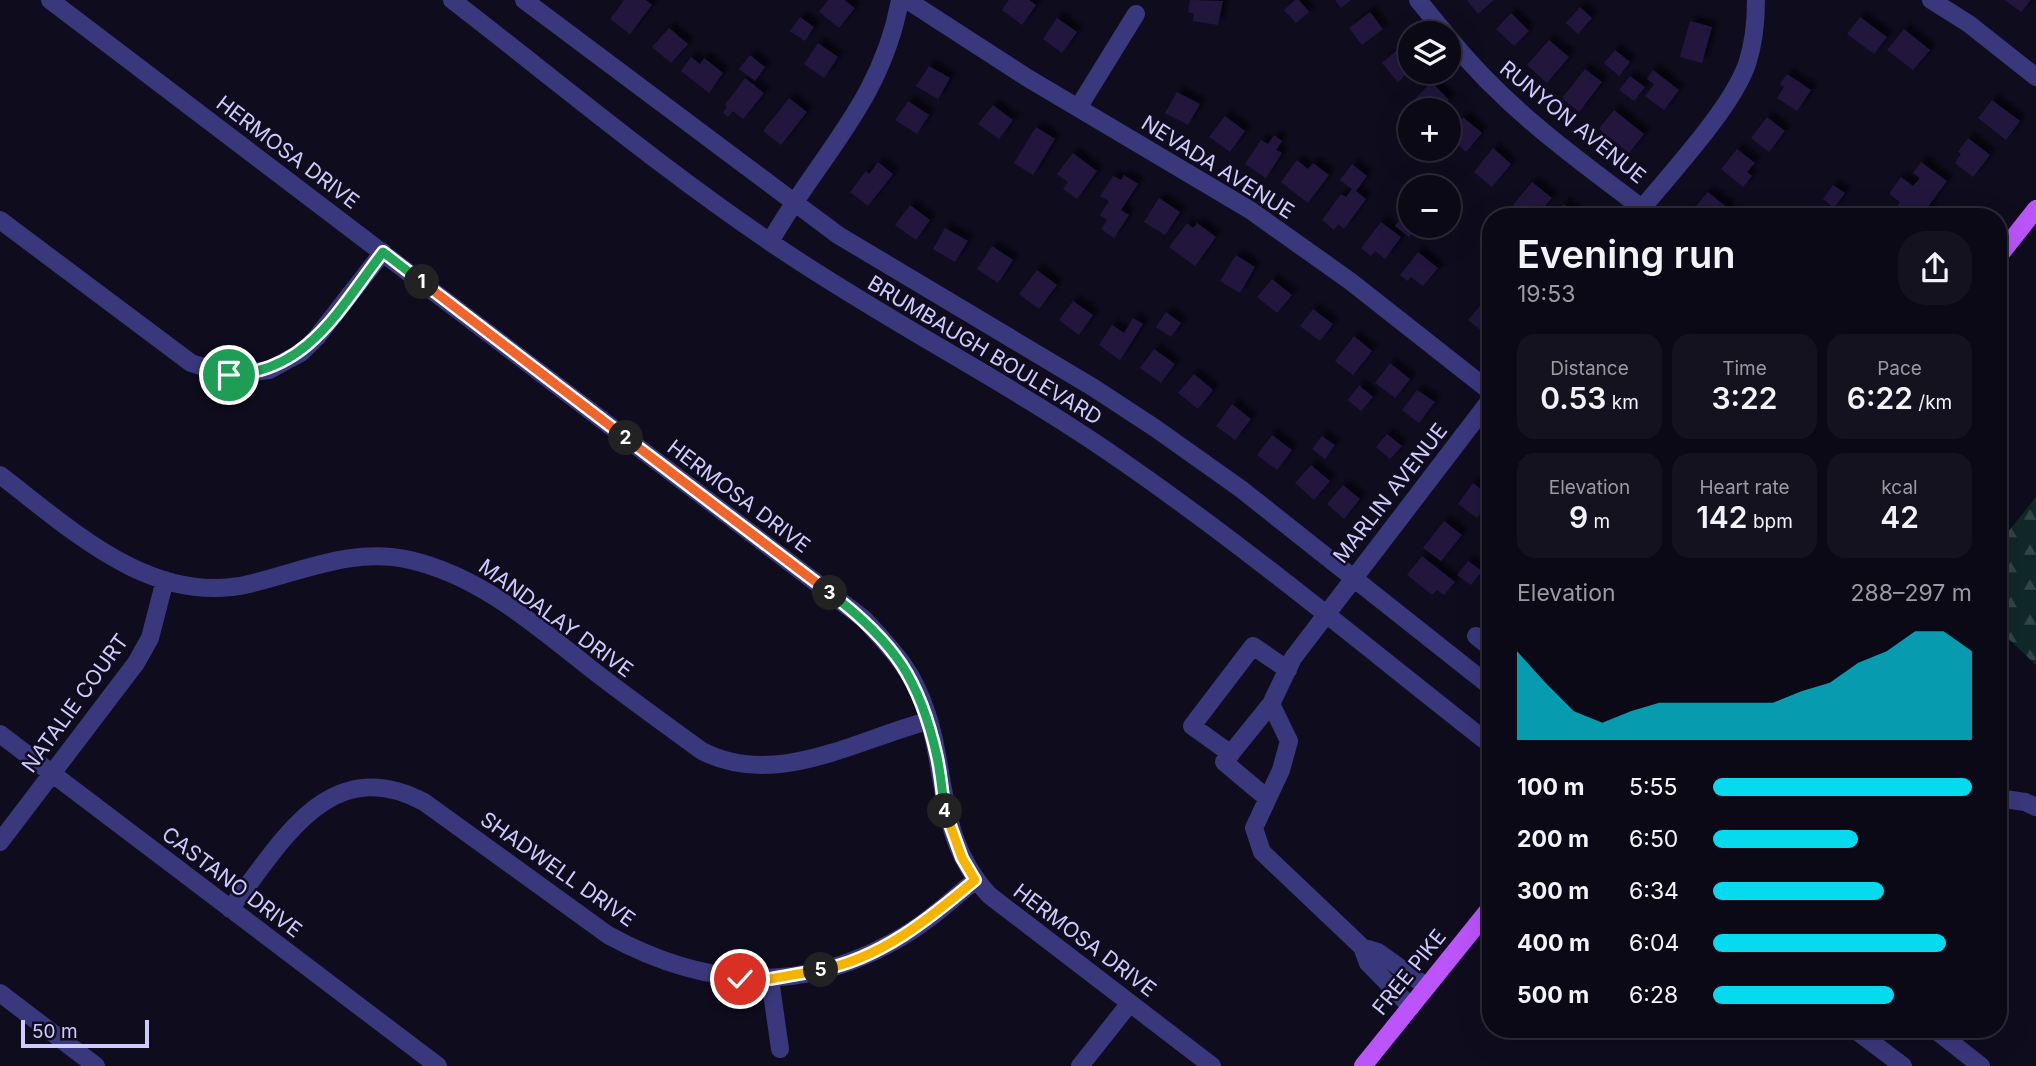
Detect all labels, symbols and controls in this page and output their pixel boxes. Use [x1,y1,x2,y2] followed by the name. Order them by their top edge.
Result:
[1398,21,1461,238] map controls
[1398,21,1461,84] button: layers
[1495,55,1651,189] street label: RUNYON AVENUE
[212,90,364,214] street label: HERMOSA DRIVE
[1398,98,1461,161] button: +
[1137,110,1299,224] street label: NEVADA AVENUE
[1398,175,1461,238] button: −
[1517,231,1735,277] text: Evening run
[1898,231,1972,305] button: share
[404,264,440,300] pin: 1
[417,270,426,293] text: 1
[863,270,1107,430] street label: BRUMBAUGH BOULEVARD
[1517,280,1575,308] text: 19:53
[199,345,259,405] pin
[210,356,248,394] icon: arrive
[1550,357,1629,380] text: Distance
[1722,357,1767,380] text: Time
[1877,357,1922,380] text: Pace
[1540,380,1606,416] text: 0.53
[1711,380,1778,416] text: 3:22
[1847,380,1913,416] text: 6:22
[1606,391,1639,414] text: km
[1913,391,1952,414] text: /km
[1328,418,1452,568] street label: MARLIN AVENUE
[608,420,644,456] pin: 2
[620,426,631,449] text: 2
[663,434,815,558] street label: HERMOSA DRIVE
[1549,476,1630,499] text: Elevation
[1700,476,1790,499] text: Heart rate
[1881,476,1918,499] text: kcal
[1569,499,1588,535] text: 9
[1696,499,1748,535] text: 142
[1880,499,1919,535] text: 42
[1588,510,1610,533] text: m
[1748,510,1793,533] text: bpm
[474,554,638,682] street label: MANDALAY DRIVE
[812,576,848,610] pin: 3
[1517,579,1616,607] text: Elevation
[1851,579,1972,607] text: 288–297 m
[823,581,836,604] text: 3
[16,629,134,777] street label: NATALIE COURT
[1517,773,1584,801] text: 100 m
[1629,773,1678,801] text: 5:55
[928,794,962,828] pin: 4
[938,799,951,822] text: 4
[476,806,640,932] street label: SHADWELL DRIVE
[157,821,307,943] street label: CASTANO DRIVE
[1517,825,1589,853] text: 200 m
[1629,825,1678,853] text: 6:50
[1517,877,1589,905] text: 300 m
[1629,877,1679,905] text: 6:34
[1009,878,1161,1002] street label: HERMOSA DRIVE
[1367,924,1451,1020] street label: FREE PIKE
[1517,929,1590,957] text: 400 m
[1629,929,1679,957] text: 6:04
[710,949,770,1009] pin
[804,953,838,988] pin: 5
[814,958,827,981] text: 5
[721,960,759,998] icon: check
[1517,981,1589,1009] text: 500 m
[1629,981,1678,1009] text: 6:28
[21,1017,149,1049] scale bar
[32,1020,78,1043] text: 50 m

